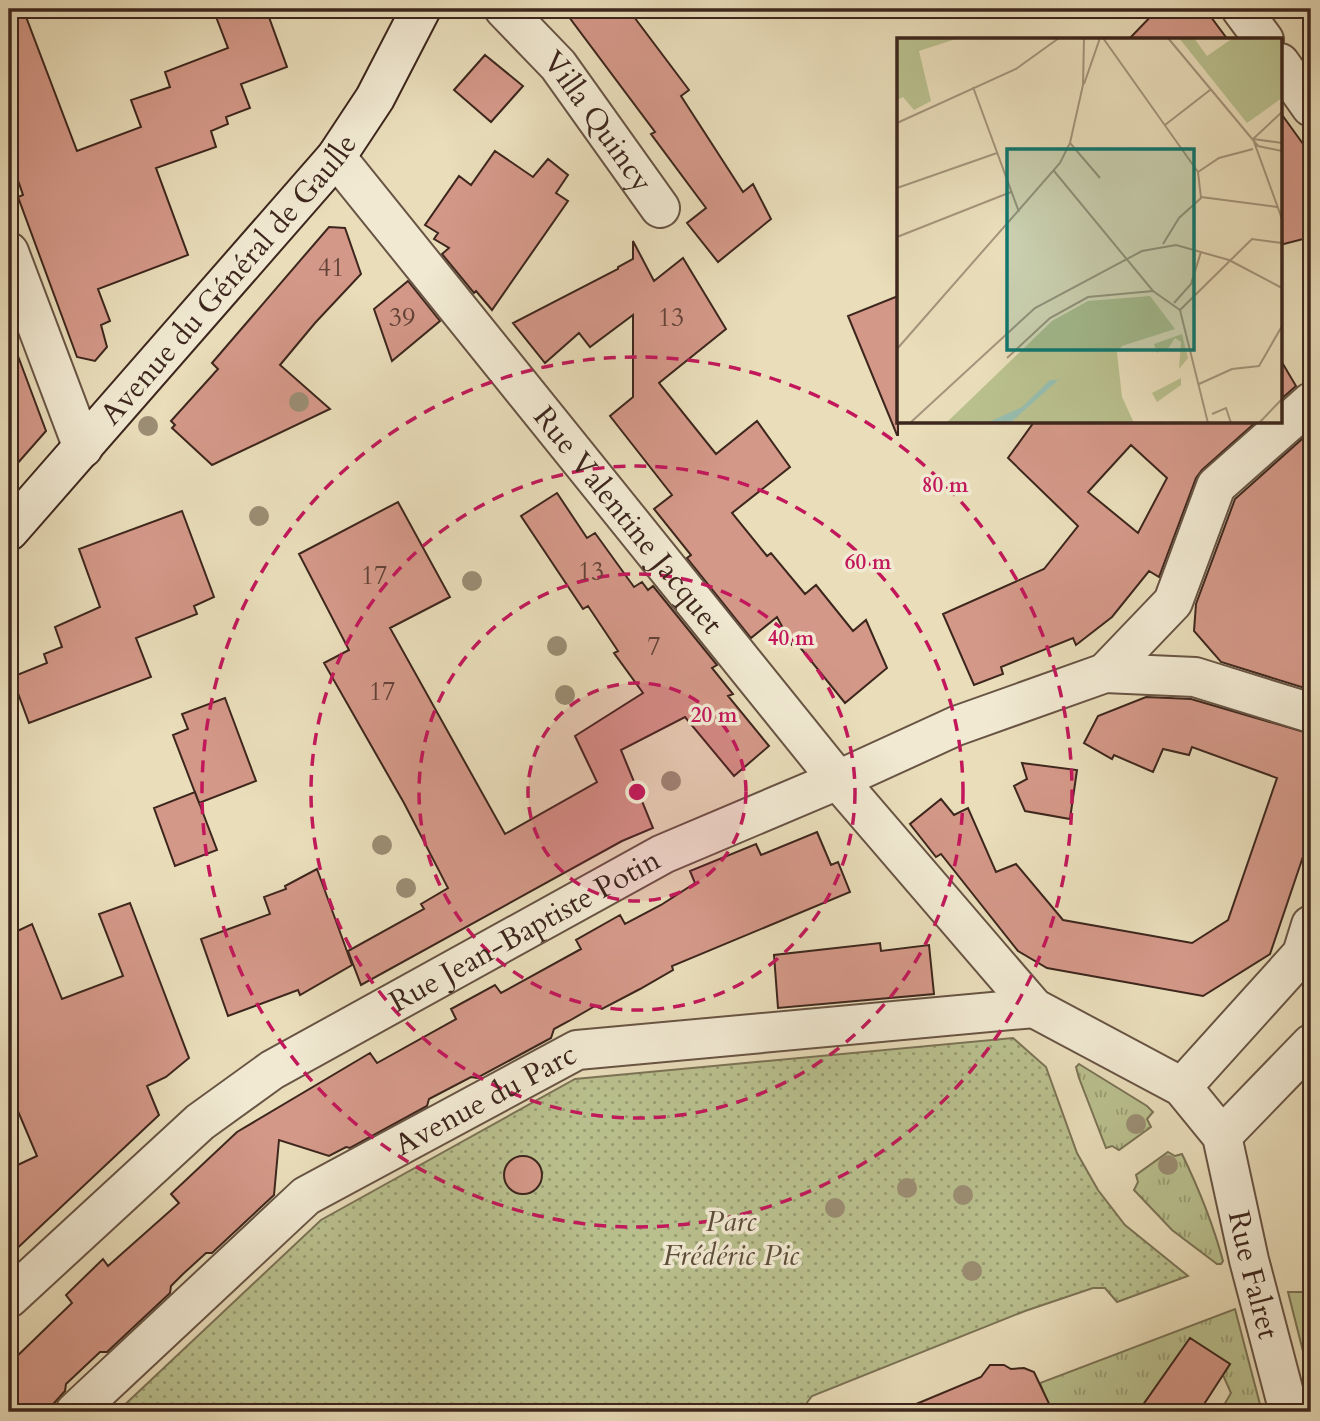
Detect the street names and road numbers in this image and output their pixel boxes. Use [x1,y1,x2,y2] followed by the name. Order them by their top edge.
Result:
[534,41,663,200] street label: Villa Quincy
[91,126,366,434] street label: Avenue du Général de Gaulle
[524,397,733,643] street label: Rue Valentine Jacquet
[382,839,667,1022] street label: Rue Jean-Baptiste Potin
[387,1034,584,1165] street label: Avenue du Parc
[1218,1207,1289,1344] street label: Rue Falret

